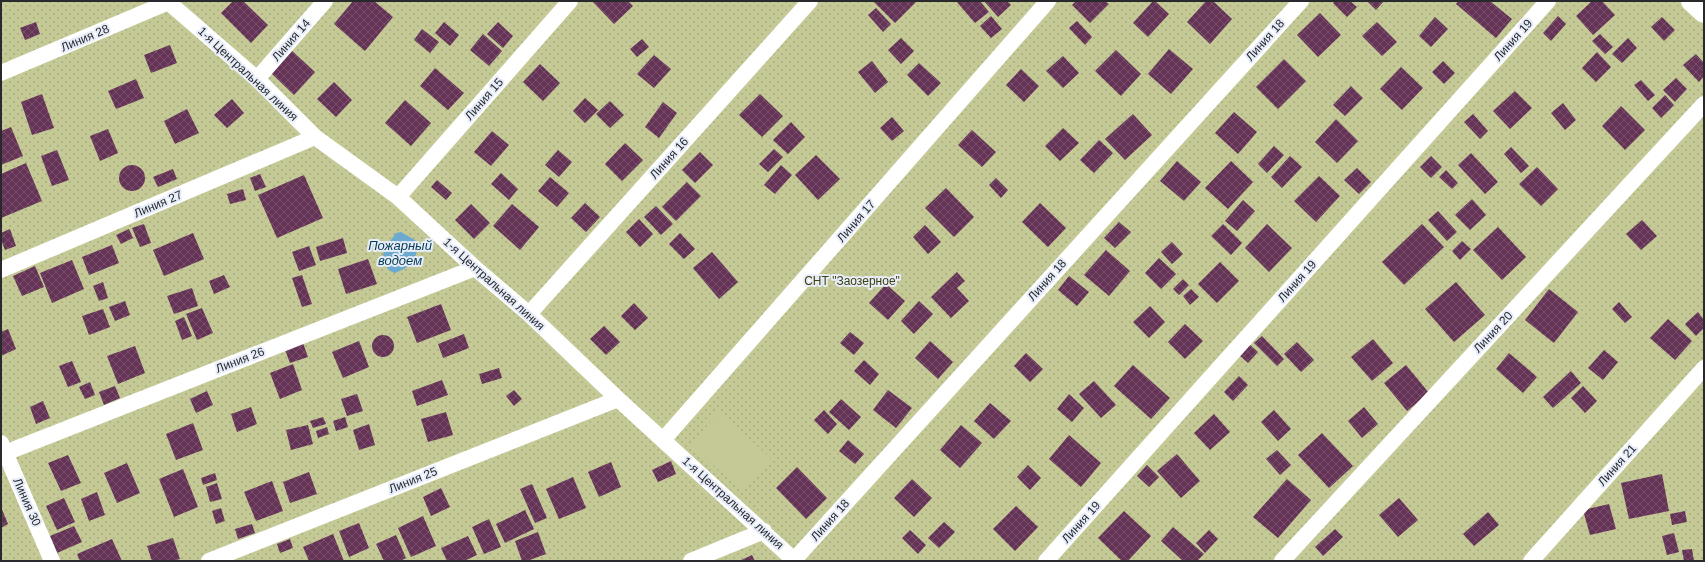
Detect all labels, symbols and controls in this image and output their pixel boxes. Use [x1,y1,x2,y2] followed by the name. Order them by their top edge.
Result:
[269,16,313,64] street label: Линия 14
[1243,16,1288,64] street label: Линия 18
[1491,16,1536,64] street label: Линия 19
[59,21,112,54] street label: Линия 28
[195,24,301,124] street label: 1-я Центральная линия
[462,75,506,123] street label: Линия 15
[647,134,692,182] street label: Линия 16
[132,187,185,220] street label: Линия 27
[834,197,878,245] street label: Линия 17
[440,235,548,333] street label: 1-я Центральная линия
[368,238,432,268] water label: Пожарный водоем
[1025,256,1070,304] street label: Линия 18
[1275,257,1320,305] street label: Линия 19
[804,274,900,288] park label: СНТ "Заозерное"
[1470,308,1516,355] street label: Линия 20
[214,344,267,376] street label: Линия 26
[1595,441,1640,489] street label: Линия 21
[679,454,787,552] street label: 1-я Центральная линия
[387,464,440,496] street label: Линия 25
[10,476,44,528] street label: Линия 30
[808,496,853,544] street label: Линия 18
[1059,498,1104,546] street label: Линия 19

